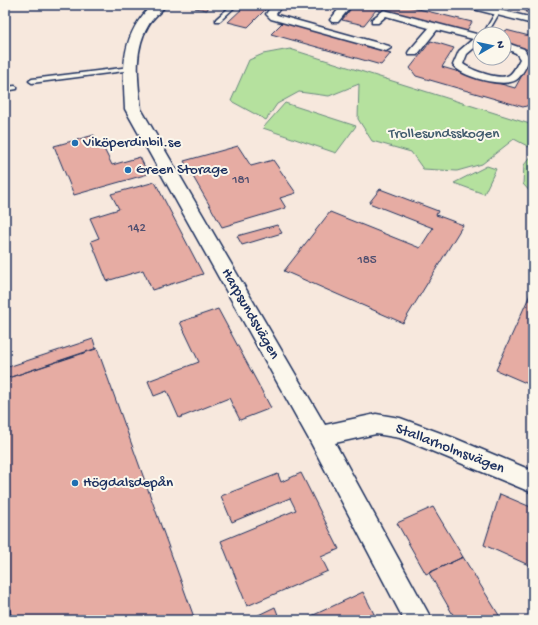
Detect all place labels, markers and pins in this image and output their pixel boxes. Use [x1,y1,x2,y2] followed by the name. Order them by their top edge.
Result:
[82,134,181,152] place label: Viköperdinbil.se
[70,138,80,148] marker: Viköperdinbil.se
[136,161,228,179] place label: Green Storage
[123,165,133,175] marker: Green Storage
[83,474,173,492] place label: Högdalsdepån
[70,478,80,488] marker: Högdalsdepån

